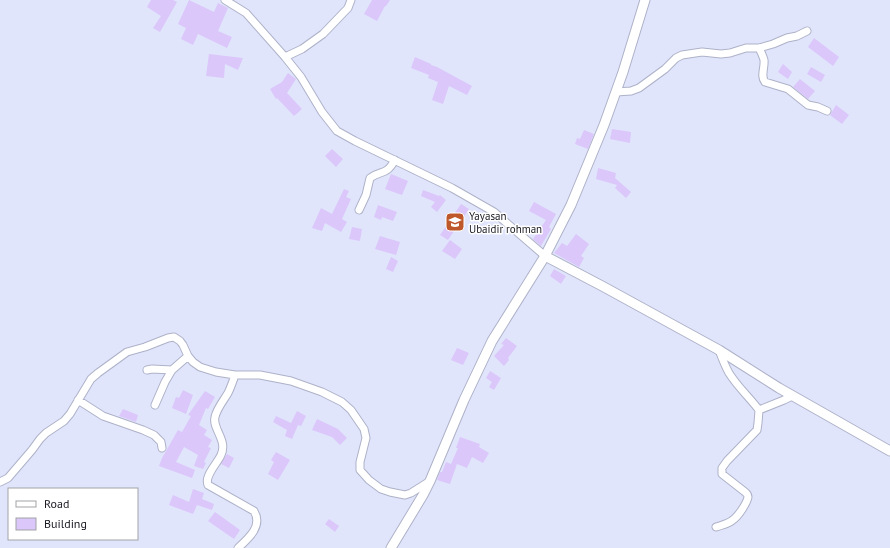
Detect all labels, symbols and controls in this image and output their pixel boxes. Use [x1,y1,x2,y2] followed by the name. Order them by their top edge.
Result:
[469,209,542,236] place label: Yayasan Ubaidir rohman
[444,211,466,233] school or university icon: Yayasan Ubaidir rohman
[8,488,138,540] legend
[44,496,69,511] text: Road
[44,516,87,531] text: Building

